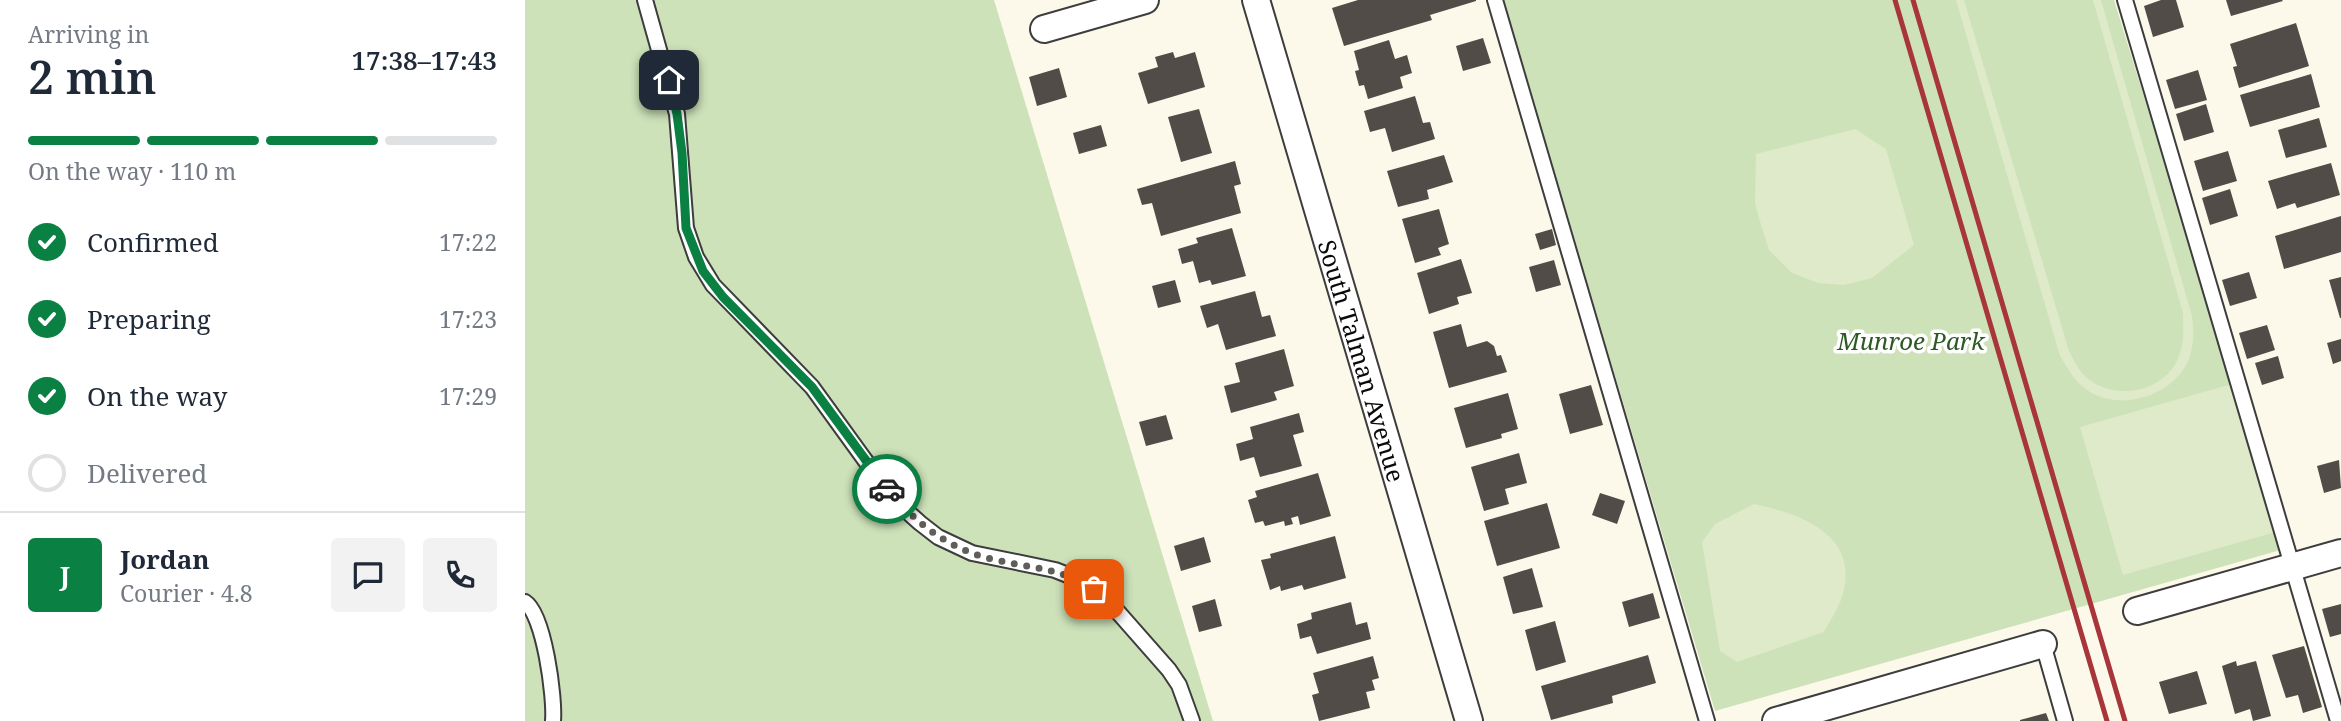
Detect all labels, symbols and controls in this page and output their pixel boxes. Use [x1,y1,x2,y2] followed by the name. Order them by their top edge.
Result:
[28,18,149,50] text: Arriving in
[351,42,497,78] text: 17:38–17:43
[28,45,156,107] text: 2 min
[639,50,699,110] pin
[650,61,688,99] icon: home
[28,155,236,187] text: On the way · 110 m
[28,223,66,261] icon: check
[87,224,219,260] text: Confirmed
[439,226,497,258] text: 17:22
[1311,236,1414,486] street label: South Talman Avenue
[28,300,66,338] icon: check
[87,301,211,337] text: Preparing
[439,303,497,335] text: 17:23
[1836,324,1986,357] park label: Munroe Park
[28,377,66,415] icon: check
[87,378,227,414] text: On the way
[439,380,497,412] text: 17:29
[852,454,922,524] courier
[87,455,207,491] text: Delivered
[868,470,906,508] icon: car
[331,538,405,612] button: chat
[423,538,497,612] button: phone
[120,541,210,577] text: Jordan
[60,557,70,593] text: J
[1064,559,1124,619] pin
[1075,570,1113,608] icon: bag
[120,577,253,609] text: Courier · 4.8

